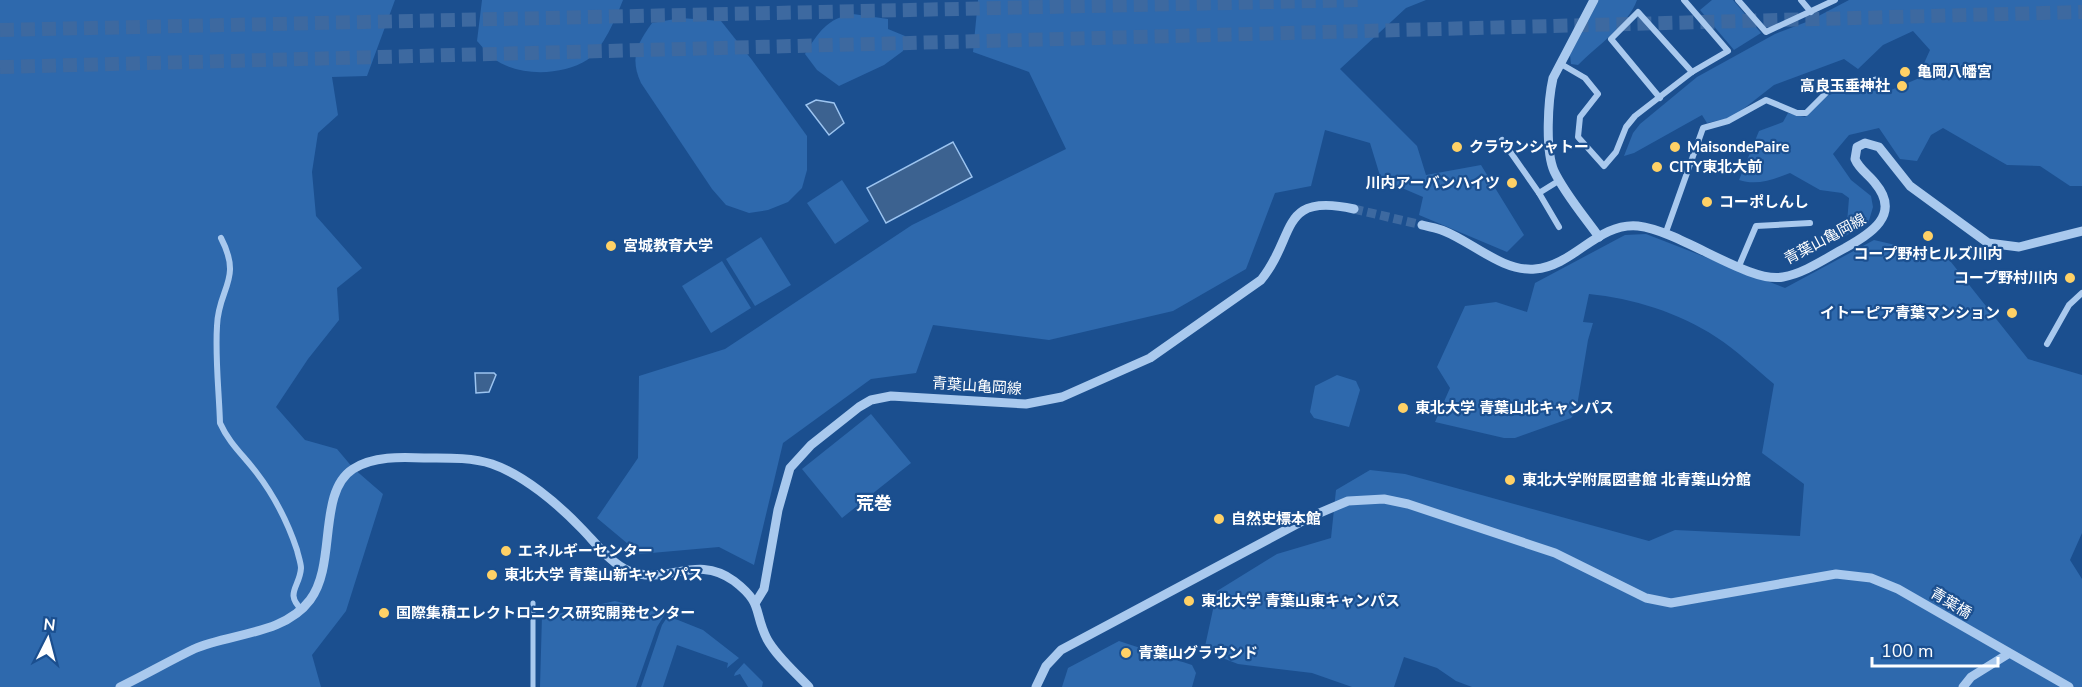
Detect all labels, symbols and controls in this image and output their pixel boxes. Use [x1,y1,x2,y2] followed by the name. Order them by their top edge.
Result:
[1917,62,1992,82] place label: 亀岡八幡宮
[1898,65,1912,79] marker: 亀岡八幡宮
[1800,76,1890,96] place label: 高良玉垂神社
[1895,79,1909,93] marker: 高良玉垂神社
[1469,137,1589,157] place label: クラウンシャトー
[1687,137,1789,157] place label: MaisondePaire
[1450,140,1464,154] marker: クラウンシャトー
[1668,140,1682,154] marker: MaisondePaire
[1669,157,1762,177] place label: CITY東北大前
[1650,160,1664,174] marker: CITY東北大前
[1366,173,1500,193] place label: 川内アーバンハイツ
[1505,176,1519,190] marker: 川内アーバンハイツ
[1719,192,1809,212] place label: コーポしんし
[1700,195,1714,209] marker: コーポしんし
[1781,209,1869,269] street label: 青葉山亀岡線
[1921,229,1935,243] marker: コープ野村ヒルズ川内
[623,236,713,256] place label: 宮城教育大学
[604,239,618,253] marker: 宮城教育大学
[1853,244,2003,264] place label: コープ野村ヒルズ川内
[1954,268,2058,288] place label: コープ野村川内
[2063,271,2077,285] marker: コープ野村川内
[1820,303,2000,323] place label: イトーピア青葉マンション
[2005,306,2019,320] marker: イトーピア青葉マンション
[931,373,1023,399] street label: 青葉山亀岡線
[1415,398,1614,418] place label: 東北大学 青葉山北キャンパス
[1396,401,1410,415] marker: 東北大学 青葉山北キャンパス
[1522,470,1751,490] place label: 東北大学附属図書館 北青葉山分館
[1503,473,1517,487] marker: 東北大学附属図書館 北青葉山分館
[856,492,892,516] district label: 荒巻
[1231,509,1321,529] place label: 自然史標本館
[1212,512,1226,526] marker: 自然史標本館
[518,541,653,561] place label: エネルギーセンター
[499,544,513,558] marker: エネルギーセンター
[504,565,703,585] place label: 東北大学 青葉山新キャンパス
[485,568,499,582] marker: 東北大学 青葉山新キャンパス
[1927,583,1975,623] street label: 青葉橋
[1201,591,1400,611] place label: 東北大学 青葉山東キャンパス
[1182,594,1196,608] marker: 東北大学 青葉山東キャンパス
[396,603,696,623] place label: 国際集積エレクトロニクス研究開発センター
[377,606,391,620] marker: 国際集積エレクトロニクス研究開発センター
[18,609,78,669] north arrow
[42,614,57,637] text: N
[1872,630,1998,668] scale bar
[1881,639,1933,663] text: 100 m
[1138,643,1258,663] place label: 青葉山グラウンド
[1119,646,1133,660] marker: 青葉山グラウンド

